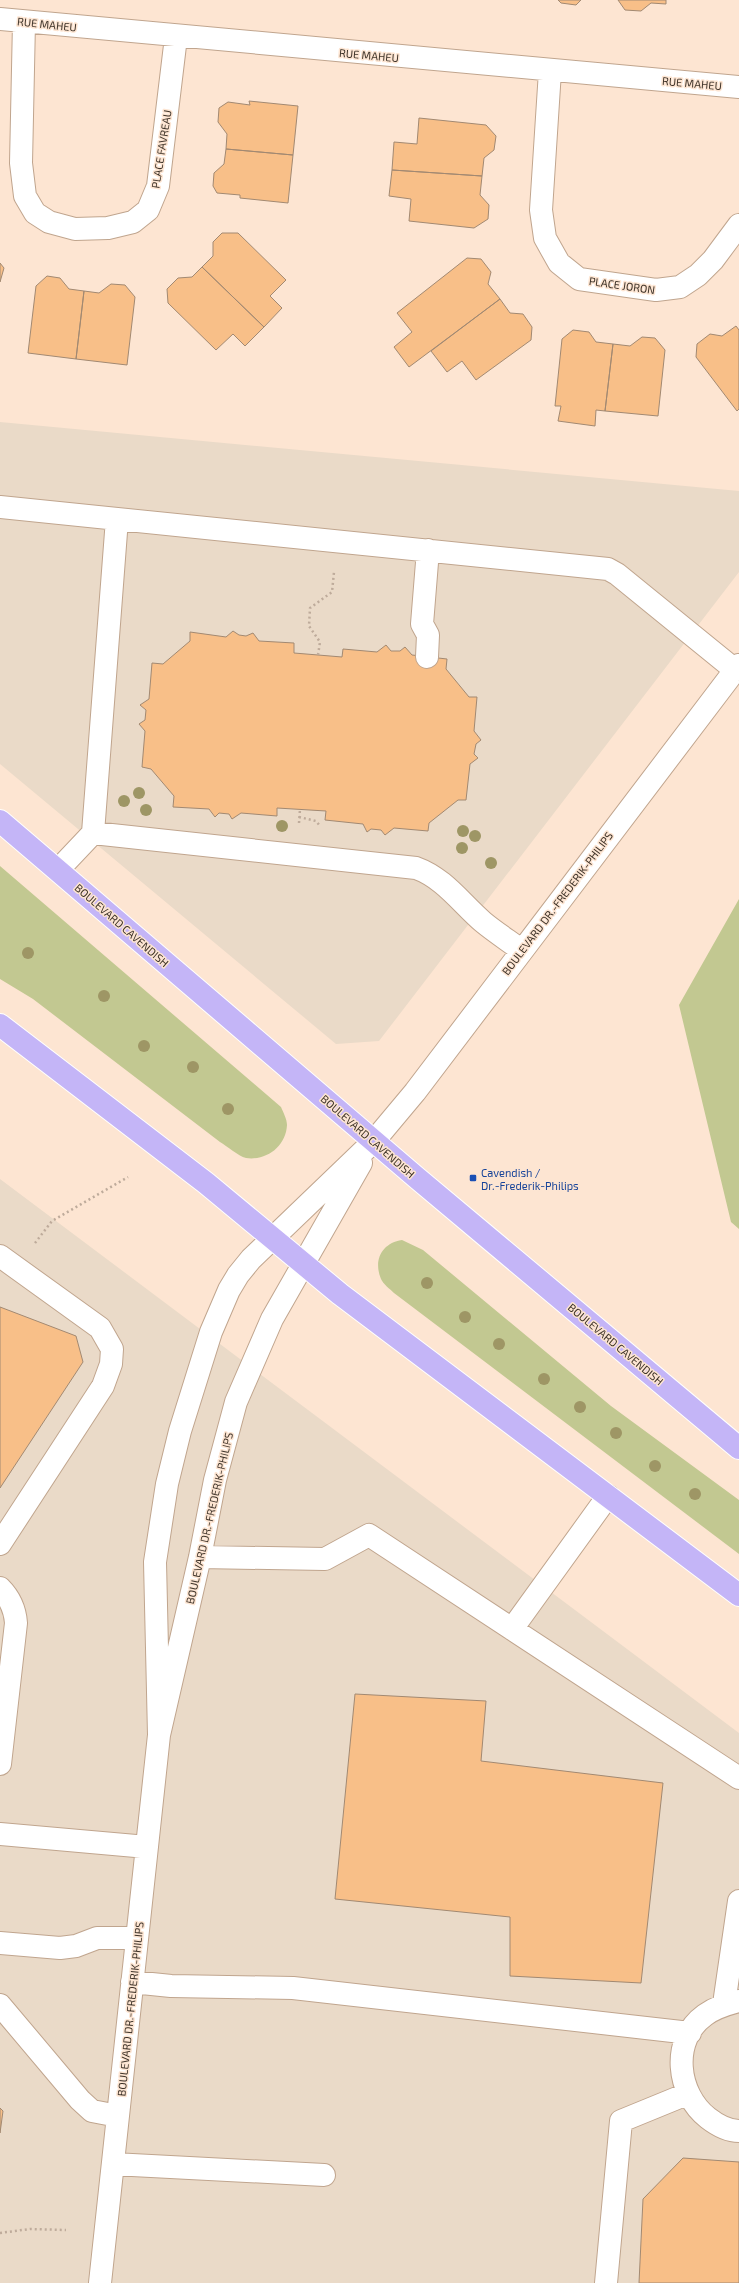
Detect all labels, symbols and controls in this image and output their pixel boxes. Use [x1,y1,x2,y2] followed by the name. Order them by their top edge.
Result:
[16,14,78,34] street label: RUE MAHEU
[339,46,399,64] street label: RUE MAHEU
[662,74,722,92] street label: RUE MAHEU
[148,109,174,189] street label: PLACE FAVREAU
[588,274,656,296] street label: PLACE JORON
[499,829,615,977] street label: BOULEVARD DR.-FREDERIK-PHILIPS
[72,881,172,969] street label: BOULEVARD CAVENDISH
[318,1092,418,1180] street label: BOULEVARD CAVENDISH
[481,1166,579,1192] place label: Cavendish / Dr.-Frederik-Philips
[468,1173,478,1183] marker: Cavendish / Dr.-Frederik-Philips
[566,1300,666,1388] street label: BOULEVARD CAVENDISH
[183,1431,235,1605] street label: BOULEVARD DR.-FREDERIK-PHILIPS
[114,1921,146,2097] street label: BOULEVARD DR.-FREDERIK-PHILIPS

